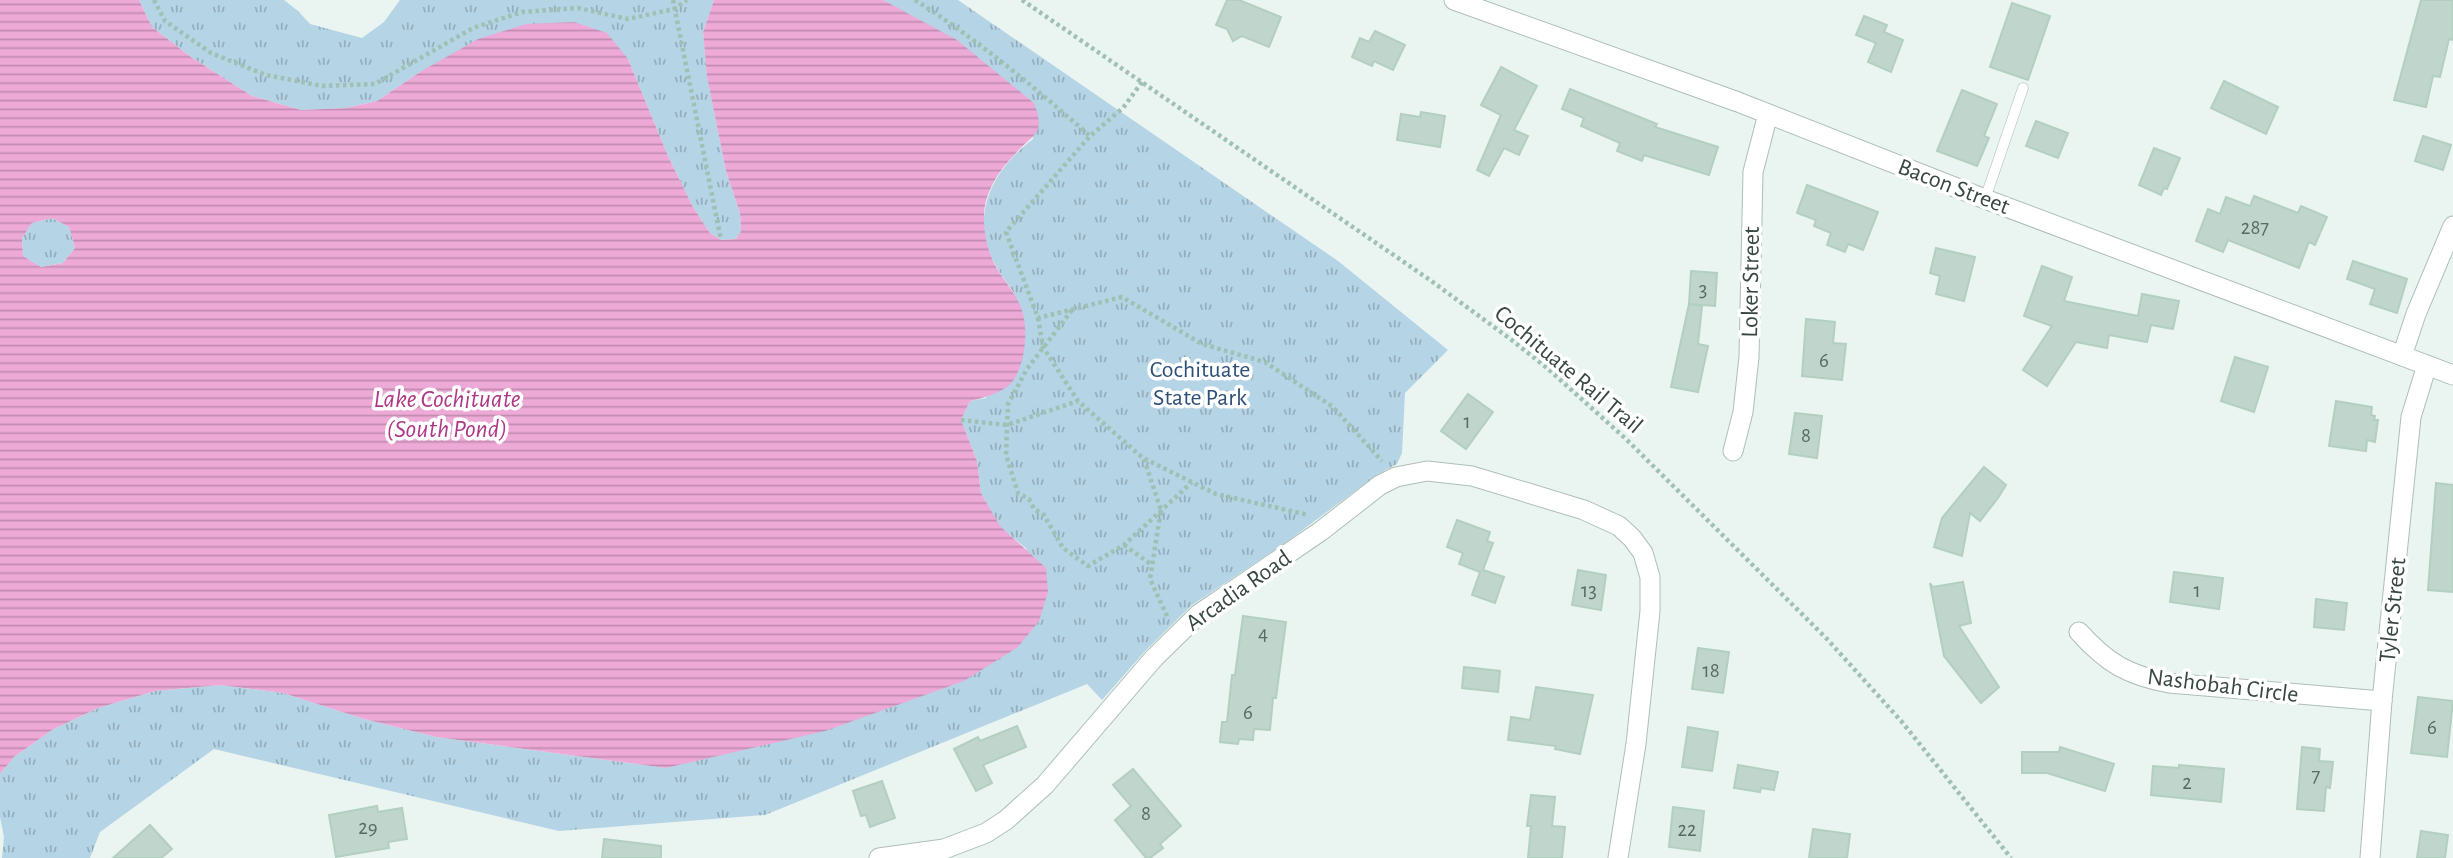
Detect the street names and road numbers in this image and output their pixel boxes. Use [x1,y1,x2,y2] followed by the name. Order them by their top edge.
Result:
[1894,155,2013,219] street label: Bacon Street
[1738,226,1764,338] street label: Loker Street
[1490,301,1647,438] street label: Cochituate Rail Trail
[1182,546,1296,636] street label: Arcadia Road
[2376,556,2410,664] street label: Tyler Street
[2146,665,2300,707] street label: Nashobah Circle

